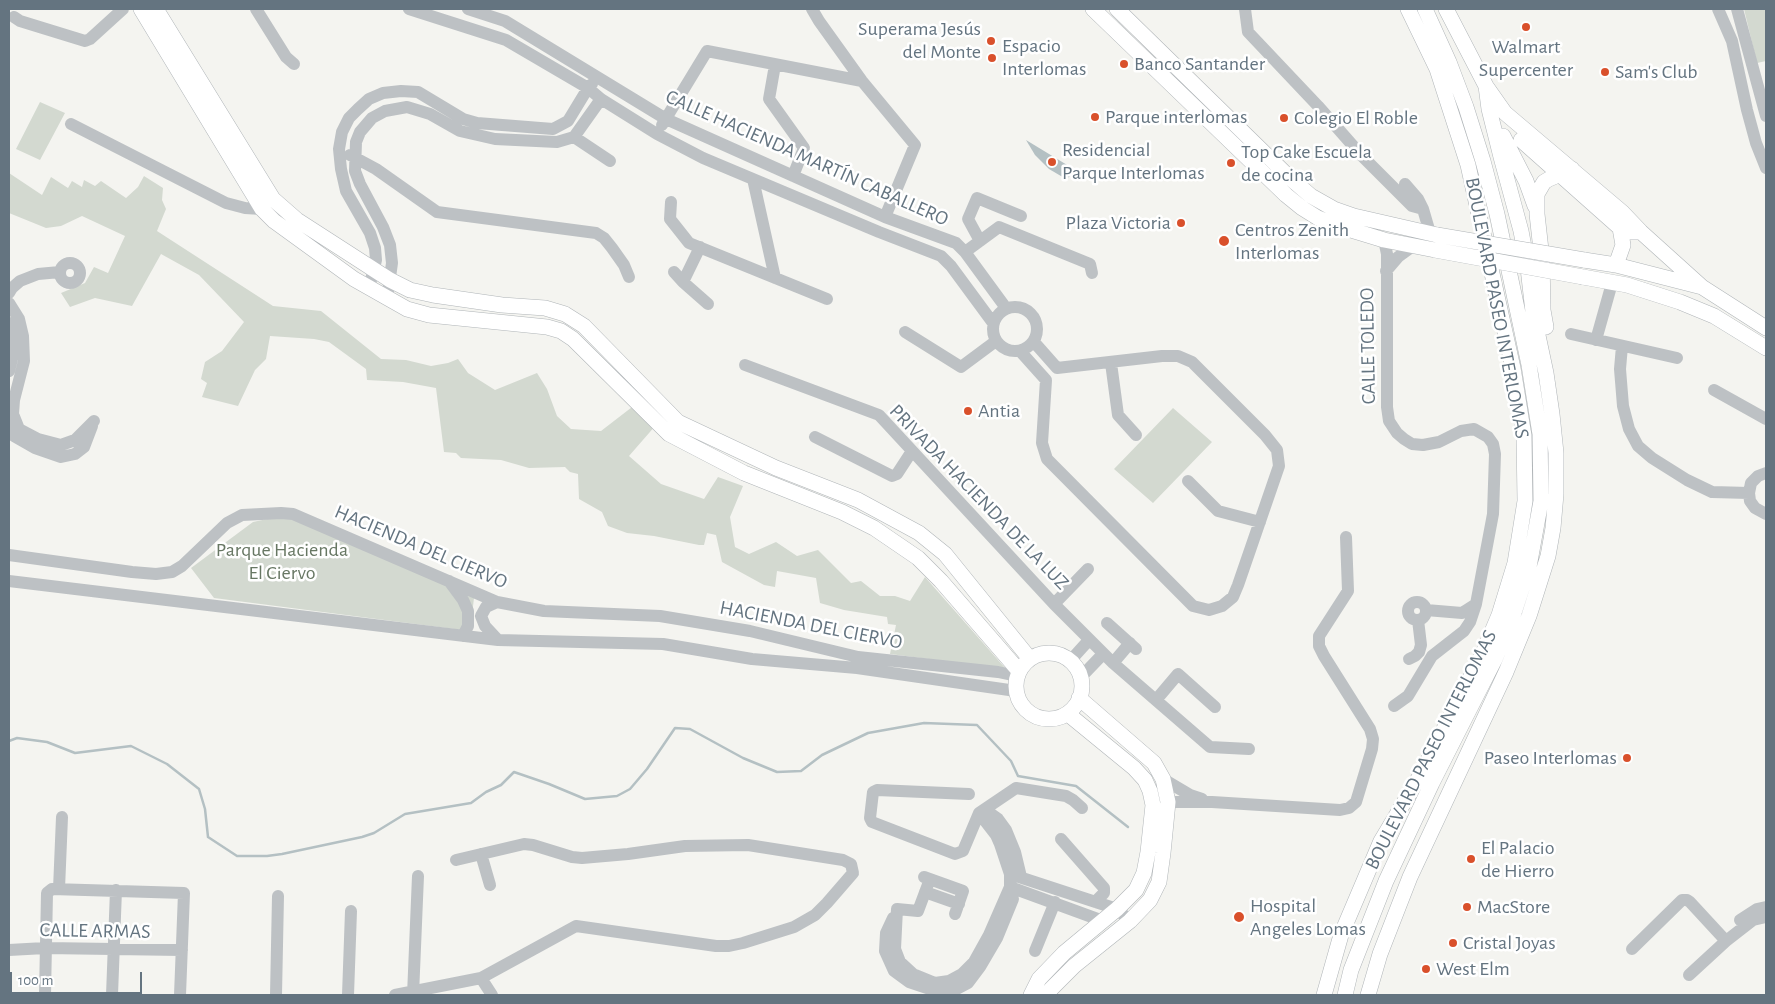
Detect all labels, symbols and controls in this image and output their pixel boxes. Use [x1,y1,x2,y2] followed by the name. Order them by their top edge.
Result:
[858,17,981,64] place label: Superama Jesús del Monte
[1520,21,1532,33] marker: Walmart Supercenter
[1002,34,1086,81] place label: Espacio Interlomas
[985,35,997,47] marker: Superama Jesús del Monte
[1479,35,1573,82] place label: Walmart Supercenter
[986,52,998,64] marker: Espacio Interlomas
[1134,52,1265,76] place label: Banco Santander
[1118,58,1130,70] marker: Banco Santander
[1615,60,1698,84] place label: Sam's Club
[1599,66,1611,78] marker: Sam's Club
[662,85,952,231] street label: CALLE HACIENDA MARTÍN CABALLERO
[1105,105,1247,129] place label: Parque interlomas
[1294,106,1418,130] place label: Colegio El Roble
[1089,111,1101,123] marker: Parque interlomas
[1278,112,1290,124] marker: Colegio El Roble
[1062,138,1205,185] place label: Residencial Parque Interlomas
[1241,140,1372,187] place label: Top Cake Escuela de cocina
[1046,156,1058,168] marker: Residencial Parque Interlomas
[1225,157,1237,169] marker: Top Cake Escuela de cocina
[1460,175,1534,441] street label: BOULEVARD PASEO INTERLOMAS
[1066,211,1171,235] place label: Plaza Victoria
[1175,217,1187,229] marker: Plaza Victoria
[1235,218,1349,265] place label: Centros Zenith Interlomas
[1217,234,1231,248] marker: Centros Zenith Interlomas
[1355,287,1381,405] street label: CALLE TOLEDO
[884,399,1074,595] street label: PRIVADA HACIENDA DE LA LUZ
[978,399,1020,423] place label: Antia
[962,405,974,417] marker: Antia
[331,500,511,594] street label: HACIENDA DEL CIERVO
[216,538,348,585] park label: Parque Hacienda El Ciervo
[718,596,904,654] street label: HACIENDA DEL CIERVO
[1360,626,1502,874] street label: BOULEVARD PASEO INTERLOMAS
[1484,746,1617,770] place label: Paseo Interlomas
[1621,752,1633,764] marker: Paseo Interlomas
[1481,836,1554,883] place label: El Palacio de Hierro
[1465,853,1477,865] marker: El Palacio de Hierro
[1250,894,1366,941] place label: Hospital Angeles Lomas
[1477,895,1550,919] place label: MacStore
[1461,901,1473,913] marker: MacStore
[1232,910,1246,924] marker: Hospital Angeles Lomas
[39,918,151,944] street label: CALLE ARMAS
[1463,931,1556,955] place label: Cristal Joyas
[1447,937,1459,949] marker: Cristal Joyas
[1436,957,1510,981] place label: West Elm
[12,962,145,994] scale bar
[1420,963,1432,975] marker: West Elm
[18,973,53,988] text: 100 m

